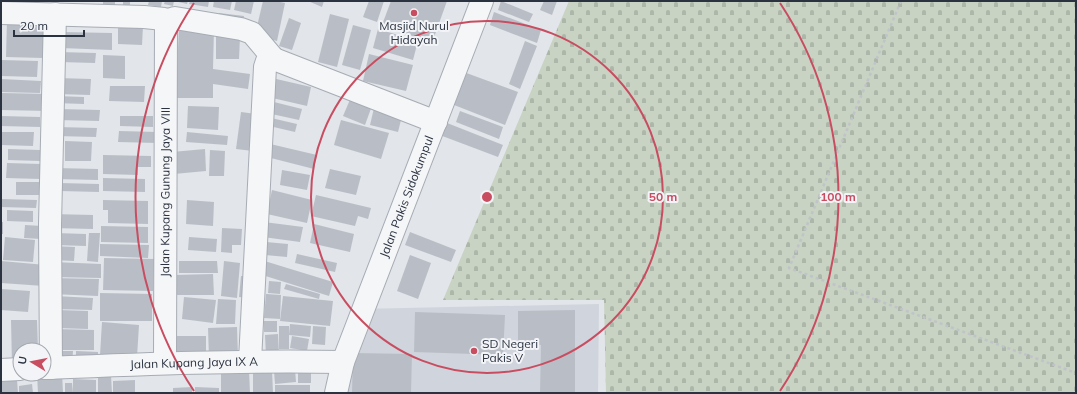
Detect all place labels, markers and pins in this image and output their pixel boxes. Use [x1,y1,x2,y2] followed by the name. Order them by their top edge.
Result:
[409,8,419,18] marker: Masjid Nurul Hidayah
[379,18,449,47] place label: Masjid Nurul Hidayah
[480,190,494,204] centre of rings
[482,336,538,365] place label: SD Negeri Pakis V
[469,346,479,356] marker: SD Negeri Pakis V

